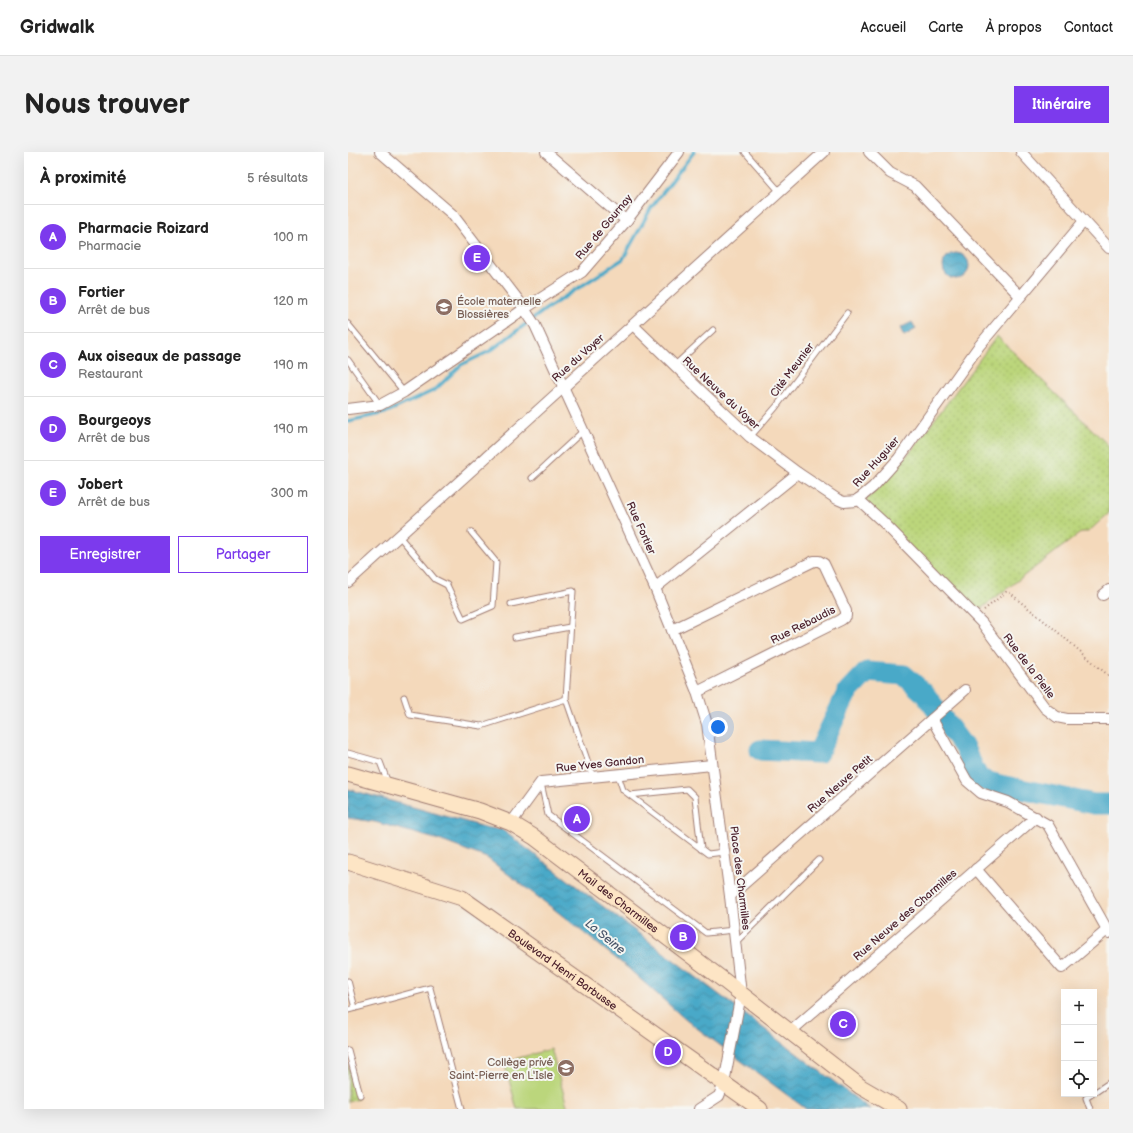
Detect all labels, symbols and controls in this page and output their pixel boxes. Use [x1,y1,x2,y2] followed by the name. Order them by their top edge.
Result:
[20,16,95,39] text: Gridwalk
[860,19,906,36] text: Accueil
[928,19,963,36] text: Carte
[985,19,1042,36] text: À propos
[1064,19,1113,36] text: Contact
[1014,86,1109,123] button: Itinéraire
[24,88,190,121] text: Nous trouver
[40,168,126,188] text: À proximité
[247,170,308,186] text: 5 résultats
[573,192,635,262] street label: Rue de Gournay
[78,219,209,238] text: Pharmacie Roizard
[49,229,57,245] text: A
[273,229,308,245] text: 100 m
[78,238,141,254] text: Pharmacie
[464,243,490,273] pin: E
[78,283,125,302] text: Fortier
[48,293,58,309] text: B
[273,293,308,309] text: 120 m
[457,294,541,321] place label: École maternelle Blossières
[434,297,454,317] school or university icon: École maternelle Blossières
[78,302,150,318] text: Arrêt de bus
[549,331,607,385] street label: Rue du Voyer
[767,340,817,400] street label: Cité Meunier
[78,347,241,366] text: Aux oiseaux de passage
[680,354,763,433] street label: Rue Neuve du Voyer
[48,357,58,373] text: C
[274,357,308,373] text: 190 m
[78,366,143,382] text: Restaurant
[78,411,151,430] text: Bourgeoys
[48,421,58,437] text: D
[274,421,308,437] text: 190 m
[78,430,150,446] text: Arrêt de bus
[850,433,903,490] street label: Rue Huguier
[78,475,123,494] text: Jobert
[49,485,57,501] text: E
[270,485,308,501] text: 300 m
[78,494,150,510] text: Arrêt de bus
[624,500,659,557] street label: Rue Fortier
[40,536,170,573] button: Enregistrer
[178,536,308,573] button: Partager
[769,603,838,647] street label: Rue Rebaudis
[1000,631,1058,702] street label: Rue de la Pielle
[708,717,728,737] your location
[805,752,875,816] street label: Rue Neuve Petit
[555,753,645,775] street label: Rue Yves Gandon
[564,804,590,834] pin: A
[727,825,753,931] street label: Place des Charmilles
[575,866,662,936] street label: Mail des Charmilles
[851,866,960,963] street label: Rue Neuve des Charmilles
[582,916,628,958] water label: La Seine
[670,922,696,952] pin: B
[506,926,620,1013] street label: Boulevard Henri Barbusse
[1061,989,1097,1097] map controls
[1061,989,1097,1025] button: +
[830,1009,856,1039] pin: C
[1061,1025,1097,1061] button: −
[655,1037,681,1067] pin: D
[449,1056,553,1082] place label: Collège privé Saint-Pierre en L'Isle
[556,1058,576,1078] school or university icon: Collège privé Saint-Pierre en L'Isle
[1061,1061,1097,1097] button: locate

